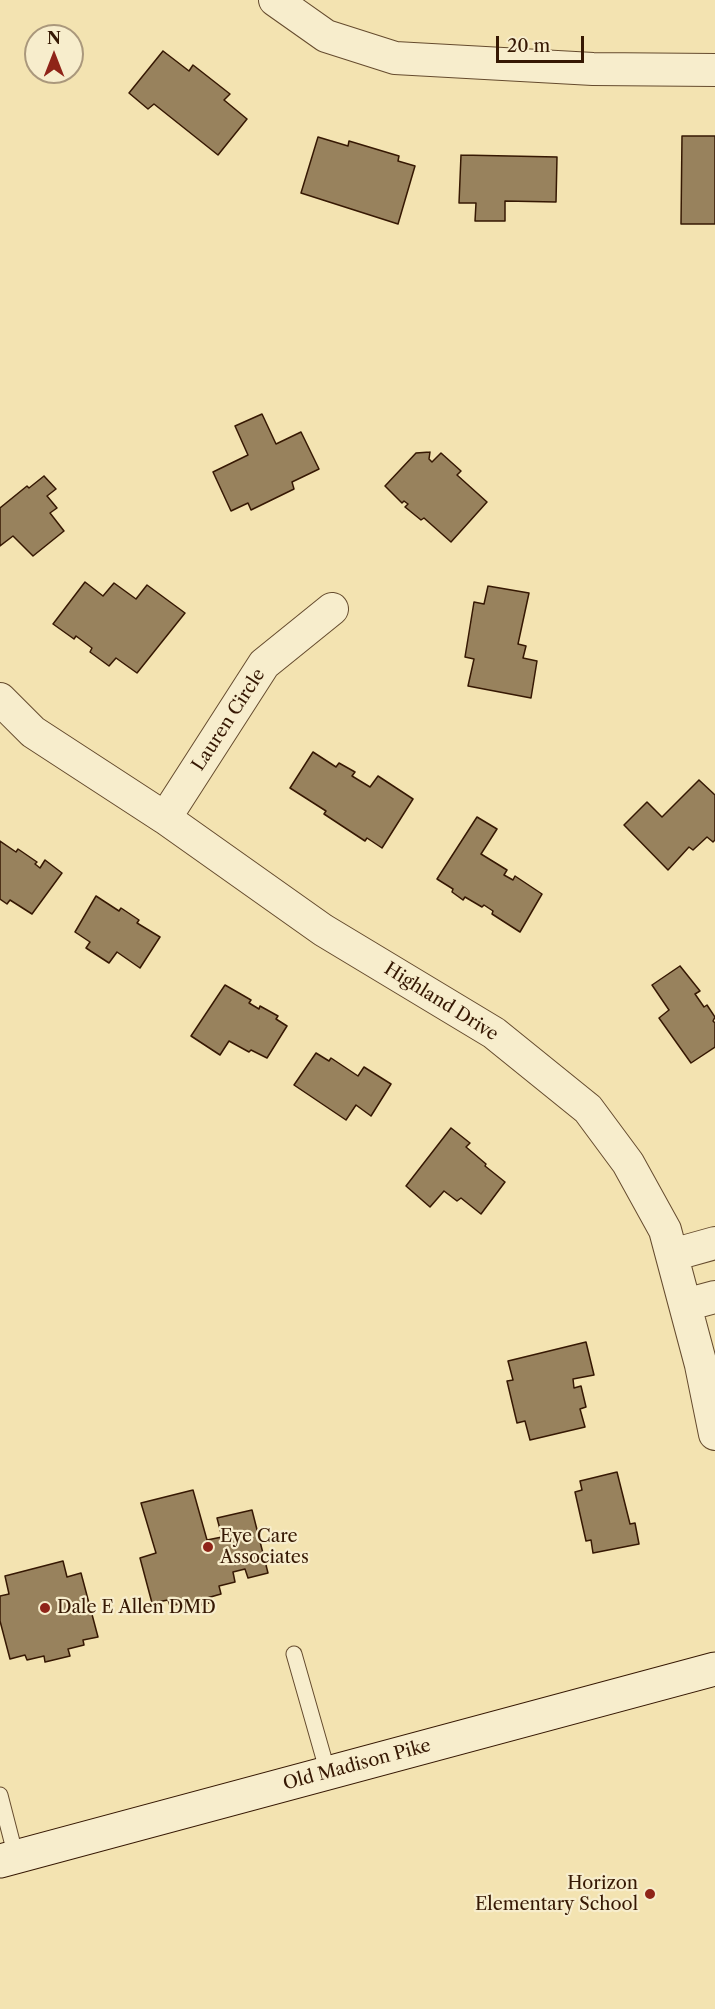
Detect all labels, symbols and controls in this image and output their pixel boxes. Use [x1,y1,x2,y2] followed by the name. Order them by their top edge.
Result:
[24,24,84,84] north arrow
[499,24,588,62] scale bar
[47,28,61,48] text: N
[507,35,550,57] text: 20 m
[188,665,270,775] street label: Lauren Circle
[380,958,502,1046] street label: Highland Drive
[220,1526,309,1568] place label: Eye Care Associates
[201,1540,215,1554] marker: Eye Care Associates
[57,1597,216,1619] place label: Dale E Allen DMD
[38,1601,52,1615] marker: Dale E Allen DMD
[281,1735,433,1795] street label: Old Madison Pike
[475,1873,638,1916] place label: Horizon Elementary School
[643,1887,657,1901] marker: Horizon Elementary School

